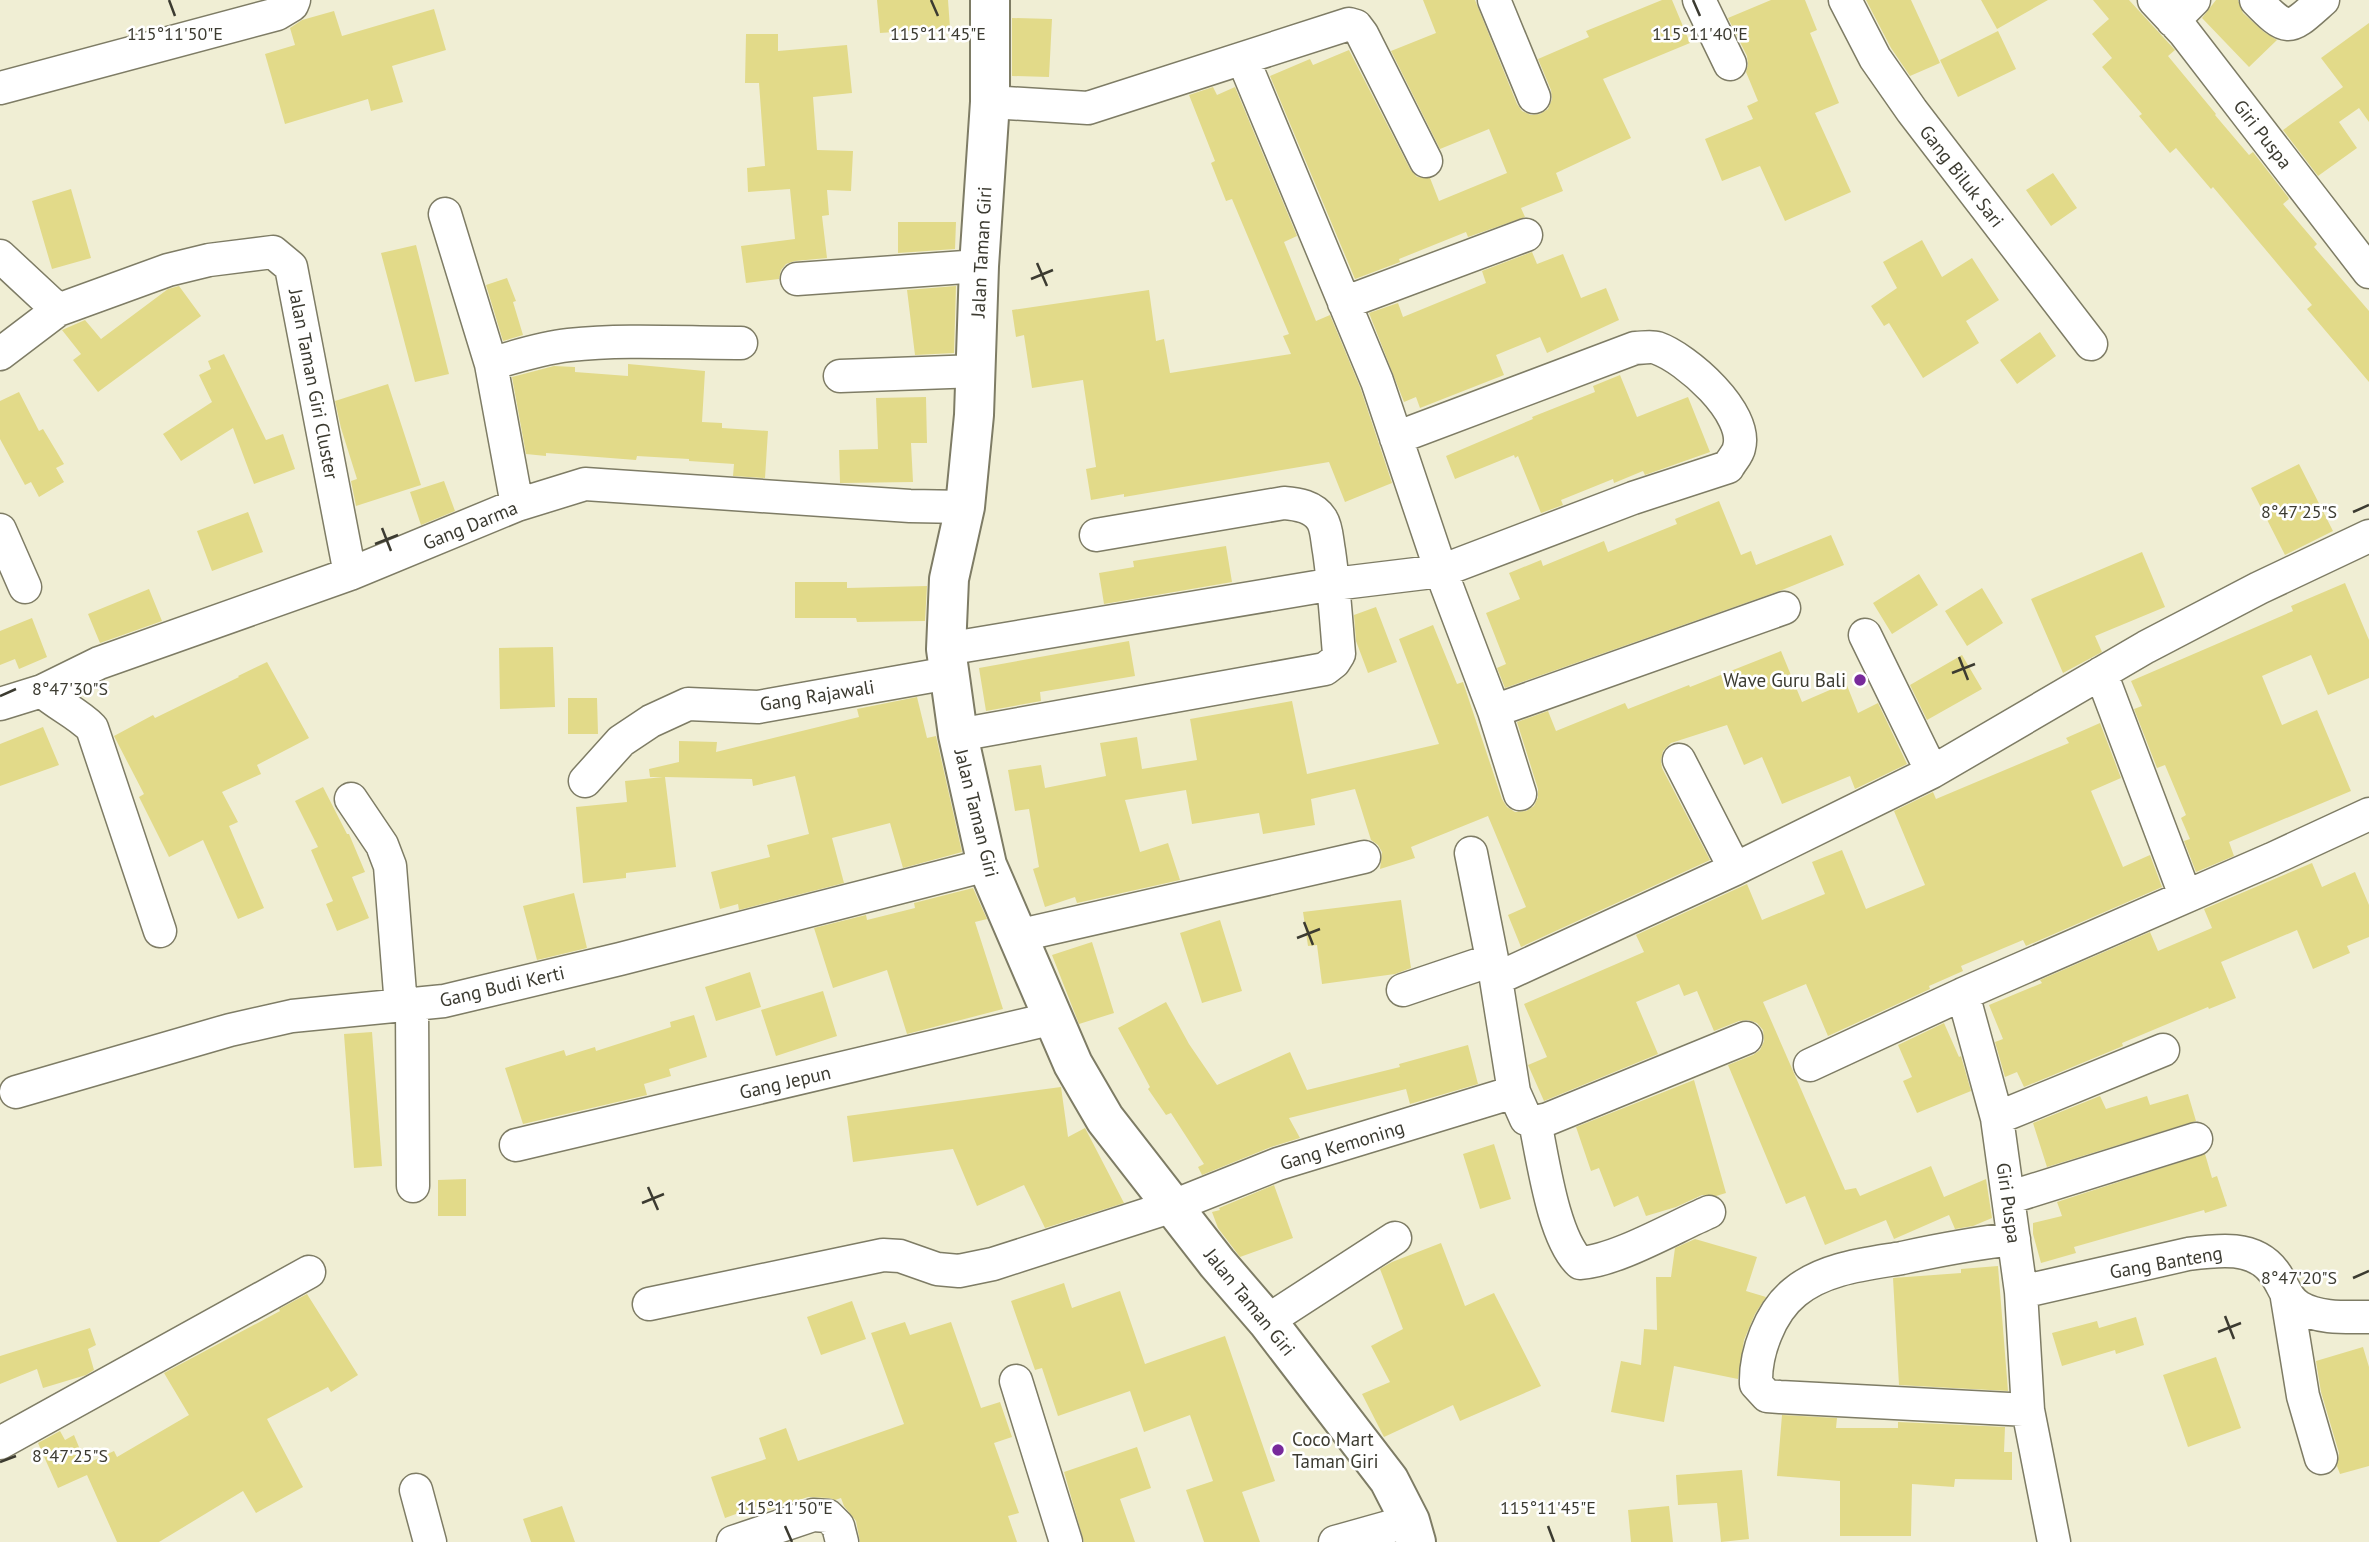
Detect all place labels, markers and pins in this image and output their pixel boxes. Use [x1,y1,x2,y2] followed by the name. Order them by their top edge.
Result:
[1723,668,1846,692] place label: Wave Guru Bali
[1852,672,1868,688] marker: Wave Guru Bali
[1292,1427,1379,1473] place label: Coco Mart Taman Giri
[1270,1442,1286,1458] marker: Coco Mart Taman Giri

